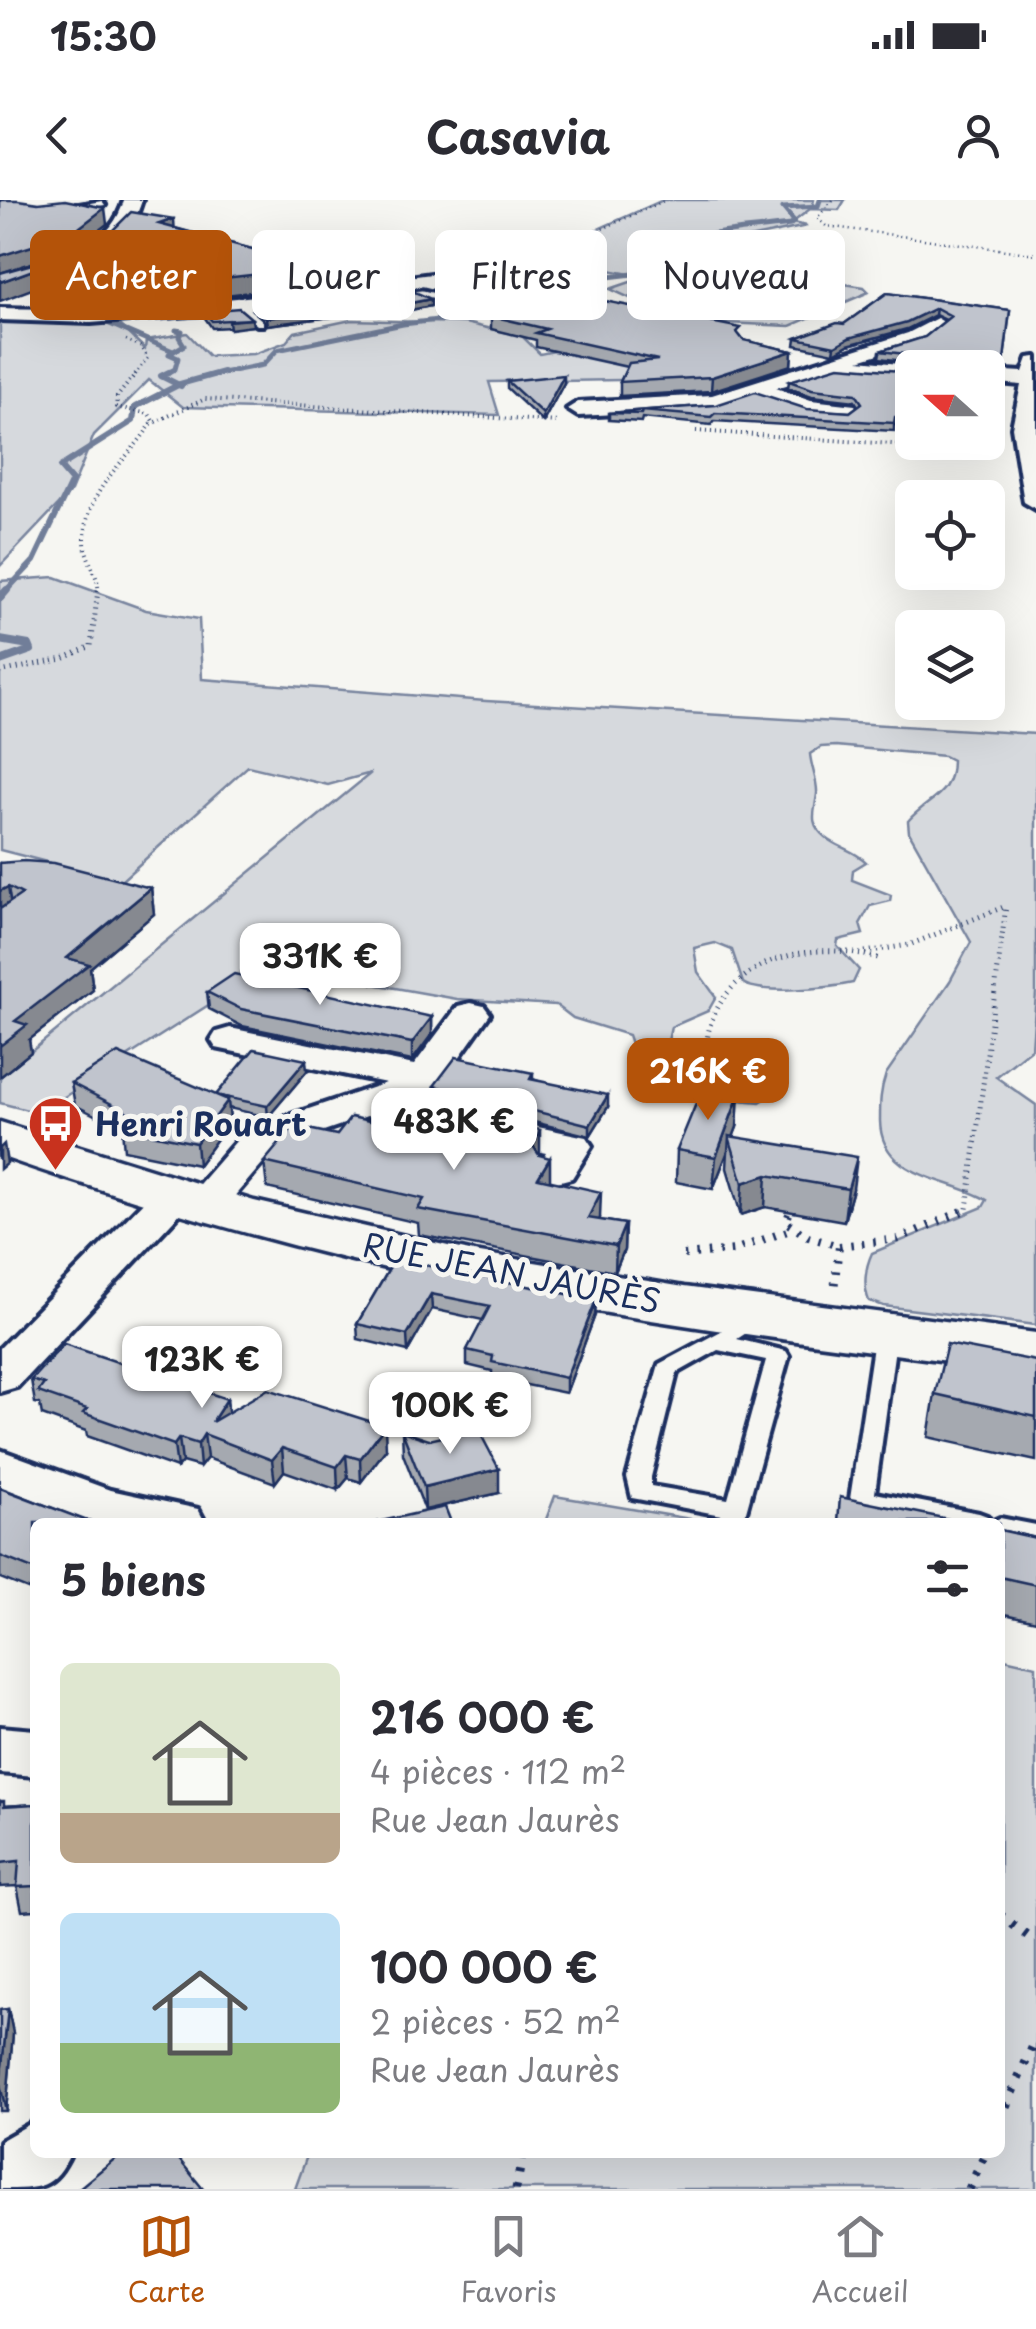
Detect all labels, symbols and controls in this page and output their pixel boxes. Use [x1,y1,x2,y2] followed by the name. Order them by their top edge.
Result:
[50,7,157,64] text: 15:30
[426,101,610,169] text: Casavia
[30,108,85,163] icon: back
[951,108,1006,163] icon: person
[30,230,232,320] chip: Acheter
[252,230,415,320] chip: Louer
[435,230,607,320] chip: Filtres
[627,230,845,320] chip: Nouveau
[895,350,1005,460] north arrow
[895,350,1005,720] map controls
[895,480,1005,590] button: locate
[895,610,1005,720] button: layers
[239,923,401,1008] pin: 331K €
[262,931,378,979] text: 331K €
[627,1038,789,1123] pin: 216K €
[649,1046,767,1094] text: 216K €
[373,1088,535,1173] pin: 483K €
[26,1093,86,1172] bus stop icon: Henri Rouart
[393,1096,515,1144] text: 483K €
[95,1099,307,1147] place label: Henri Rouart
[359,1220,665,1324] street label: RUE JEAN JAURÈS
[121,1326,283,1411] pin: 123K €
[144,1334,260,1382] text: 123K €
[369,1372,531,1457] pin: 100K €
[391,1380,509,1428] text: 100K €
[60,1547,206,1610] text: 5 biens
[920,1551,975,1606] icon: filters
[370,1684,595,1747] text: 216 000 €
[140,1703,260,1823] icon: home
[370,1747,626,1795] text: 4 pièces · 112 m²
[370,1795,619,1843] text: Rue Jean Jaurès
[370,1934,598,1997] text: 100 000 €
[140,1953,260,2073] icon: home
[370,1997,621,2045] text: 2 pièces · 52 m²
[370,2045,619,2093] text: Rue Jean Jaurès
[128,2209,205,2312] tab: Carte
[460,2209,557,2312] tab: Favoris
[812,2209,908,2312] tab: Accueil

